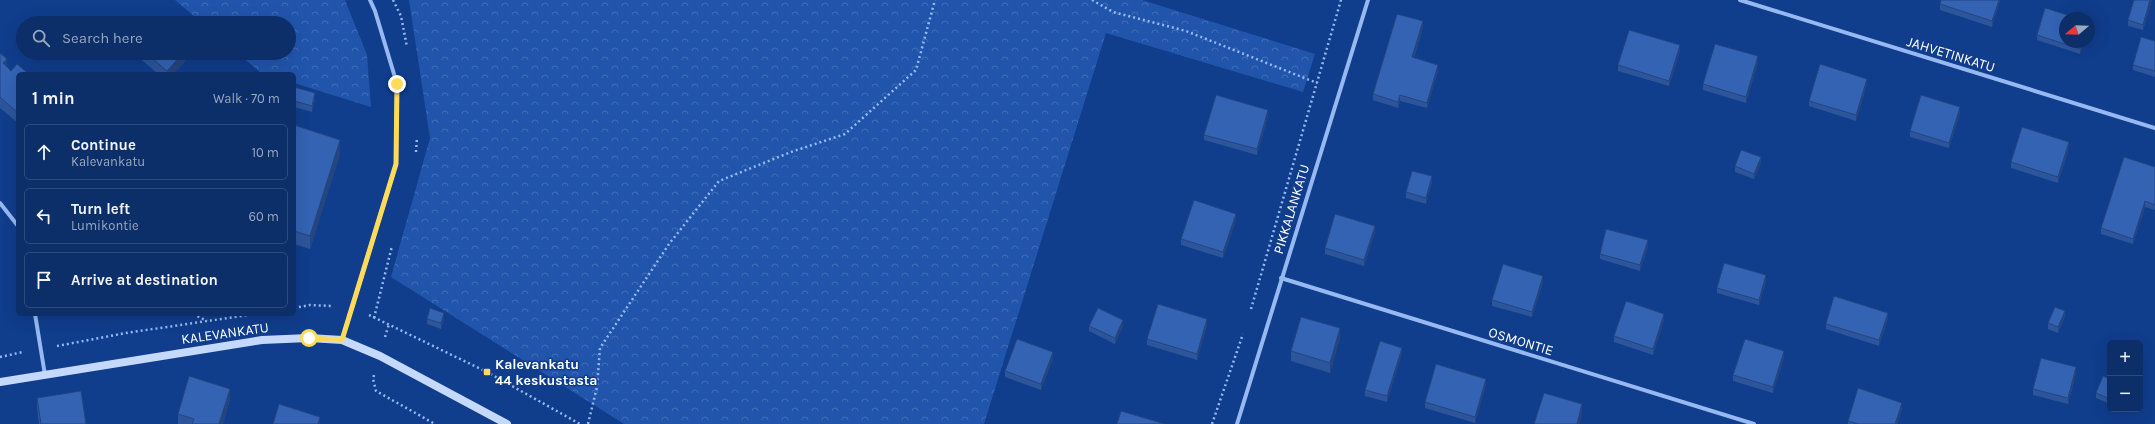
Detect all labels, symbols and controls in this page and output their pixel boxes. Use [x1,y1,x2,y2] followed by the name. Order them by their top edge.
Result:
[2059,12,2095,48] north arrow
[16,16,296,60] search box
[30,27,52,49] icon: search
[62,29,143,47] text: Search here
[1905,33,1997,76] street label: JAHVETINKATU
[388,75,406,93] route end
[32,88,75,108] text: 1 min
[213,91,280,106] text: Walk · 70 m
[71,136,136,154] text: Continue
[33,141,55,163] icon: ahead
[252,145,279,160] text: 10 m
[71,154,145,169] text: Kalevankatu
[1270,162,1313,256] street label: PIKKALANKATU
[71,200,130,218] text: Turn left
[33,205,55,227] icon: left
[249,209,279,224] text: 60 m
[71,218,139,233] text: Lumikontie
[33,269,55,291] icon: arrive
[71,271,218,289] text: Arrive at destination
[180,319,270,348] street label: KALEVANKATU
[1486,324,1555,359] street label: OSMONTIE
[300,329,318,347] route start
[2107,340,2143,412] map controls
[2107,340,2143,376] button: +
[495,356,598,389] place label: Kalevankatu 44 keskustasta
[482,367,492,377] marker: Kalevankatu 44 keskustasta
[2107,376,2143,412] button: −

